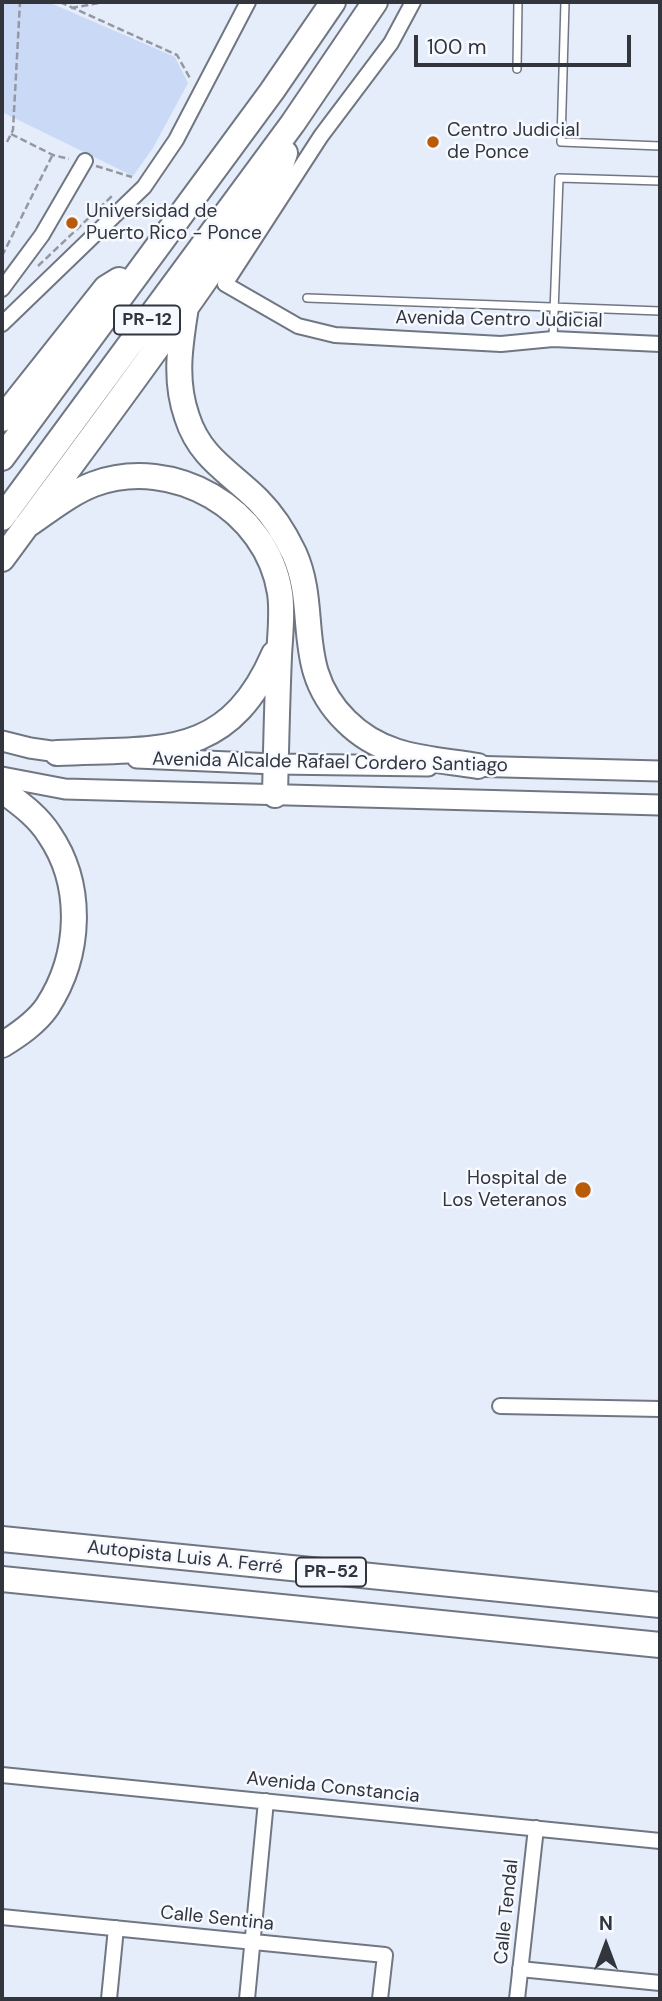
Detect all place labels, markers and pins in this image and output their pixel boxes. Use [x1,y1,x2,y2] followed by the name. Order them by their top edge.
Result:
[447,120,580,164] place label: Centro Judicial de Ponce
[425,134,441,150] marker: Centro Judicial de Ponce
[86,201,262,245] place label: Universidad de Puerto Rico - Ponce
[64,215,80,231] marker: Universidad de Puerto Rico - Ponce
[443,1168,567,1212] place label: Hospital de Los Veteranos
[573,1180,593,1200] marker: Hospital de Los Veteranos

